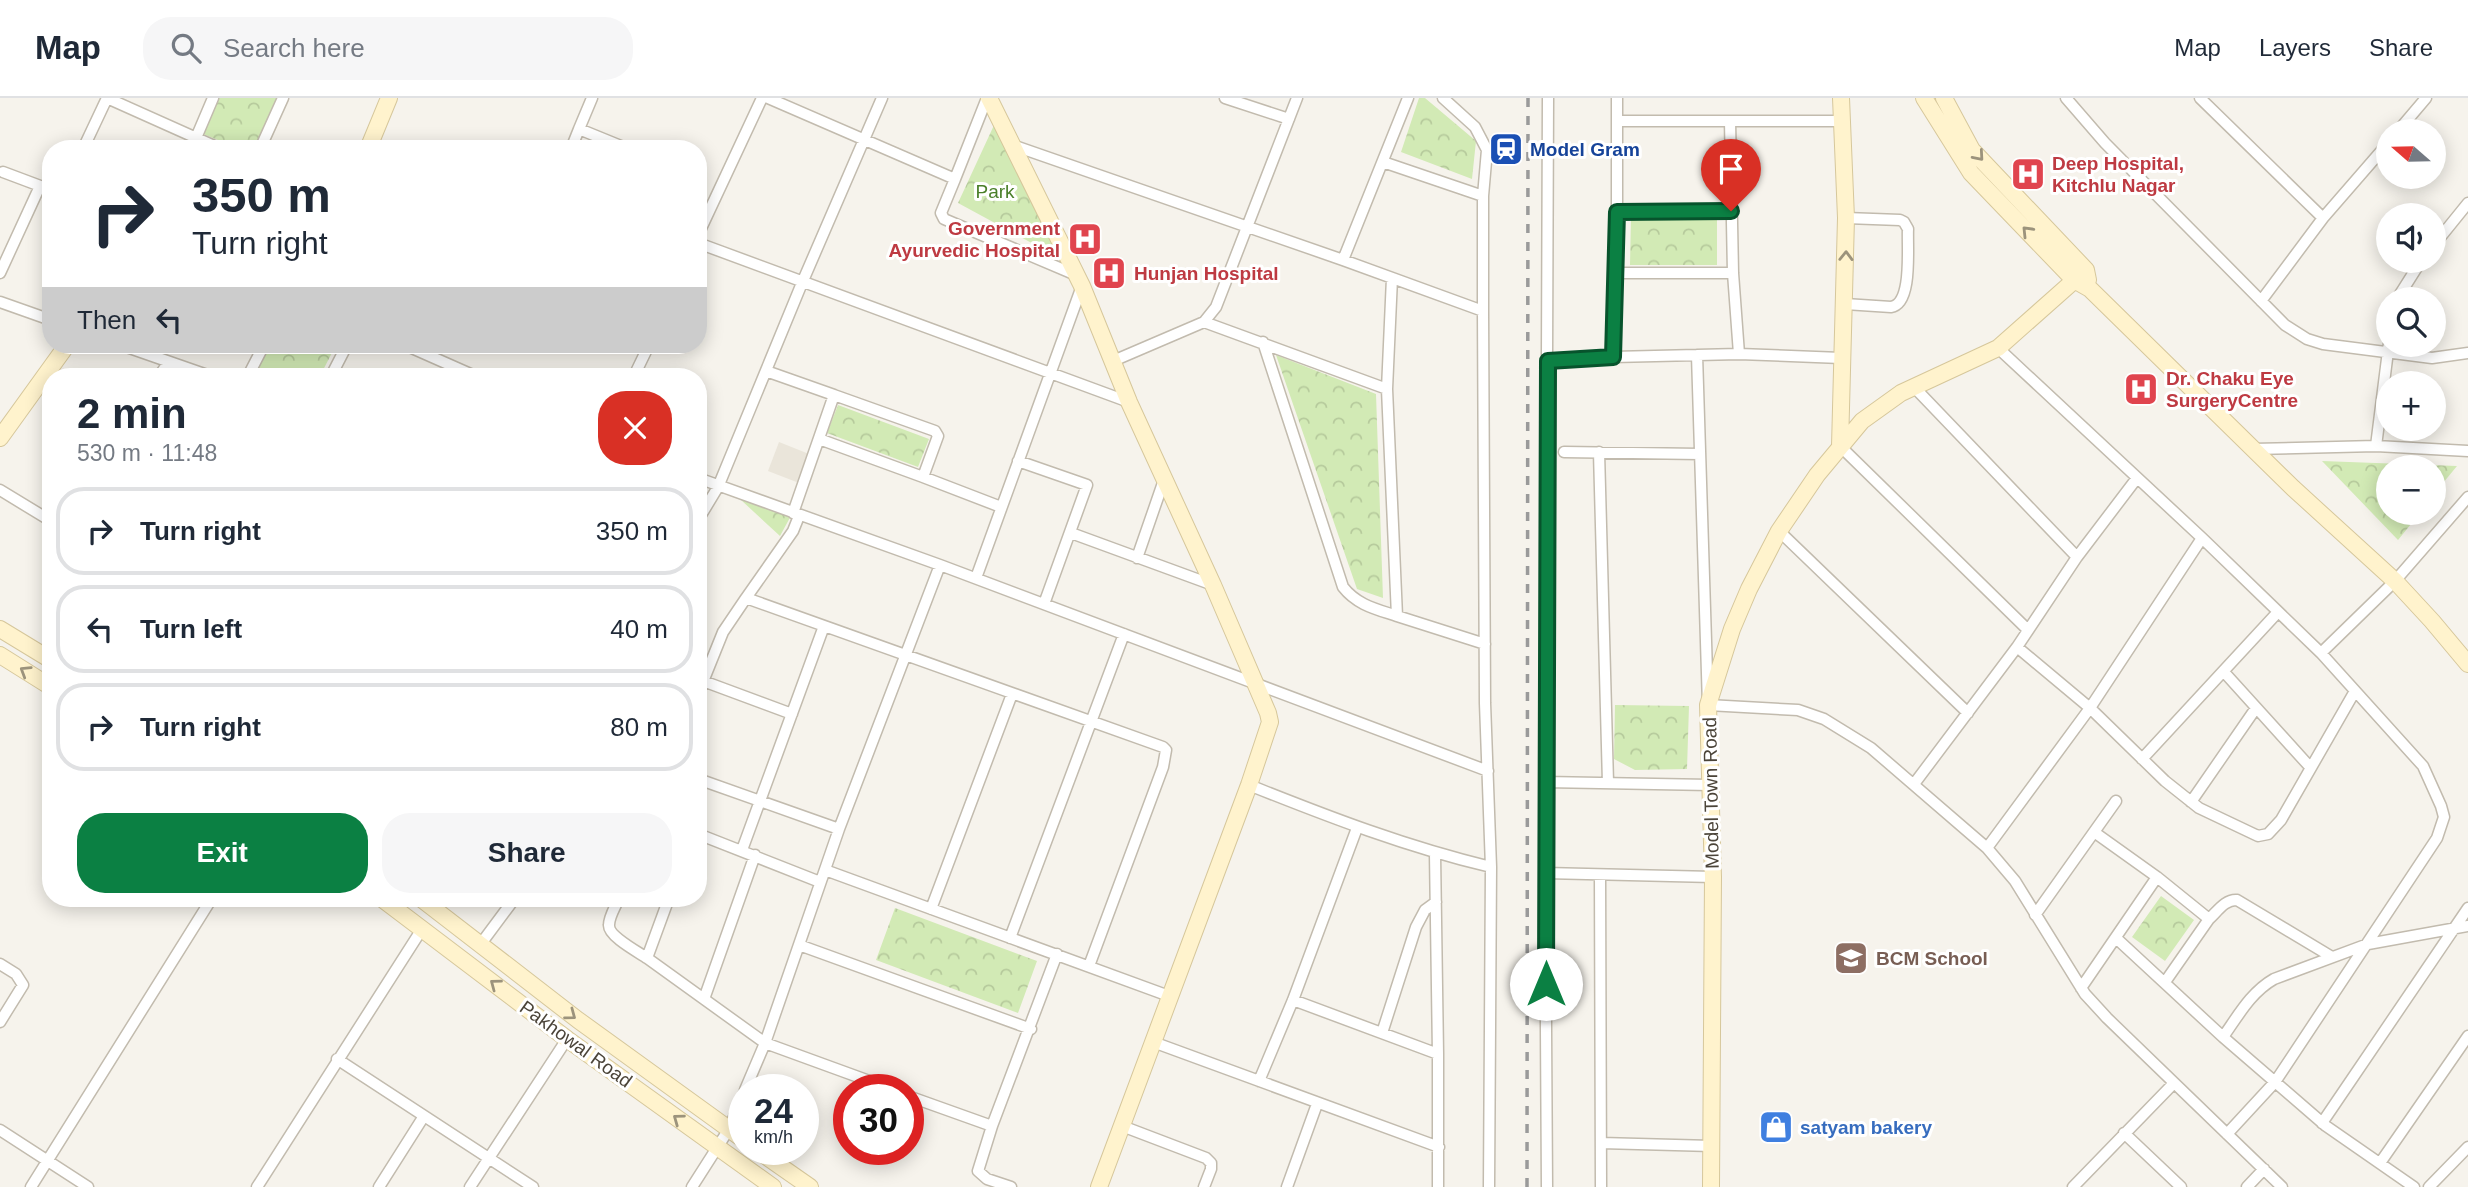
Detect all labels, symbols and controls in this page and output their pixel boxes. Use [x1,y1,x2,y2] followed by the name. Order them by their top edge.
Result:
[143,17,633,80] search box
[35,29,101,66] text: Map
[167,29,205,67] icon: search
[223,33,365,63] text: Search here
[2174,34,2221,61] text: Map
[2259,34,2331,61] text: Layers
[2369,34,2433,61] text: Share
[2376,119,2446,189] north arrow
[2376,119,2446,525] map controls
[1487,130,1525,168] station icon: Model Gram
[1530,139,1640,160] place label: Model Gram
[1701,139,1761,211] pin
[1971,148,1983,161] one-way arrow
[1712,150,1750,188] icon: arrive
[2052,153,2184,196] place label: Deep Hospital, Kitchlu Nagar
[2009,155,2047,193] hospital icon: Deep Hospital, Kitchlu Nagar
[77,168,168,259] icon: right
[192,168,331,222] text: 350 m
[975,181,1015,202] park label: Park
[2376,203,2446,273] button: sound
[889,218,1061,261] place label: Government Ayurvedic Hospital
[1066,220,1104,258] hospital icon: Government Ayurvedic Hospital
[192,225,328,261] text: Turn right
[2023,226,2036,239] one-way arrow
[1838,250,1854,260] one-way arrow
[1090,254,1128,292] hospital icon: Hunjan Hospital
[1134,263,1279,284] place label: Hunjan Hospital
[2376,287,2446,357] button: search
[150,301,188,339] icon: left
[77,305,136,335] text: Then
[2166,368,2298,411] place label: Dr. Chaku Eye SurgeryCentre
[2122,370,2160,408] hospital icon: Dr. Chaku Eye SurgeryCentre
[2376,371,2446,441] button: +
[77,390,187,437] text: 2 min
[598,391,672,465] button: close
[77,440,217,466] text: 530 m · 11:48
[2376,455,2446,525] button: −
[81,512,119,550] icon: right
[140,516,261,546] text: Turn right
[596,516,668,546] text: 350 m
[81,610,119,648] icon: left
[140,614,242,644] text: Turn left
[610,614,668,644] text: 40 m
[20,667,33,680] one-way arrow
[81,708,119,746] icon: right
[140,712,261,742] text: Turn right
[610,712,668,742] text: 80 m
[1699,717,1723,869] street label: Model Town Road
[77,813,368,893] button: Exit
[382,813,672,893] button: Share
[1832,939,1870,977] school or university icon: BCM School
[1509,947,1583,1021] position arrow
[1876,948,1988,969] place label: BCM School
[490,979,503,992] one-way arrow
[516,996,636,1092] street label: Pakhowal Road
[563,1006,575,1019] one-way arrow
[833,1074,924,1165] speed limit sign: 30
[754,1091,793,1130] text: 24
[1757,1108,1795,1146] shop icon: satyam bakery
[673,1115,686,1127] one-way arrow
[1800,1117,1932,1138] place label: satyam bakery
[754,1127,793,1147] text: km/h

